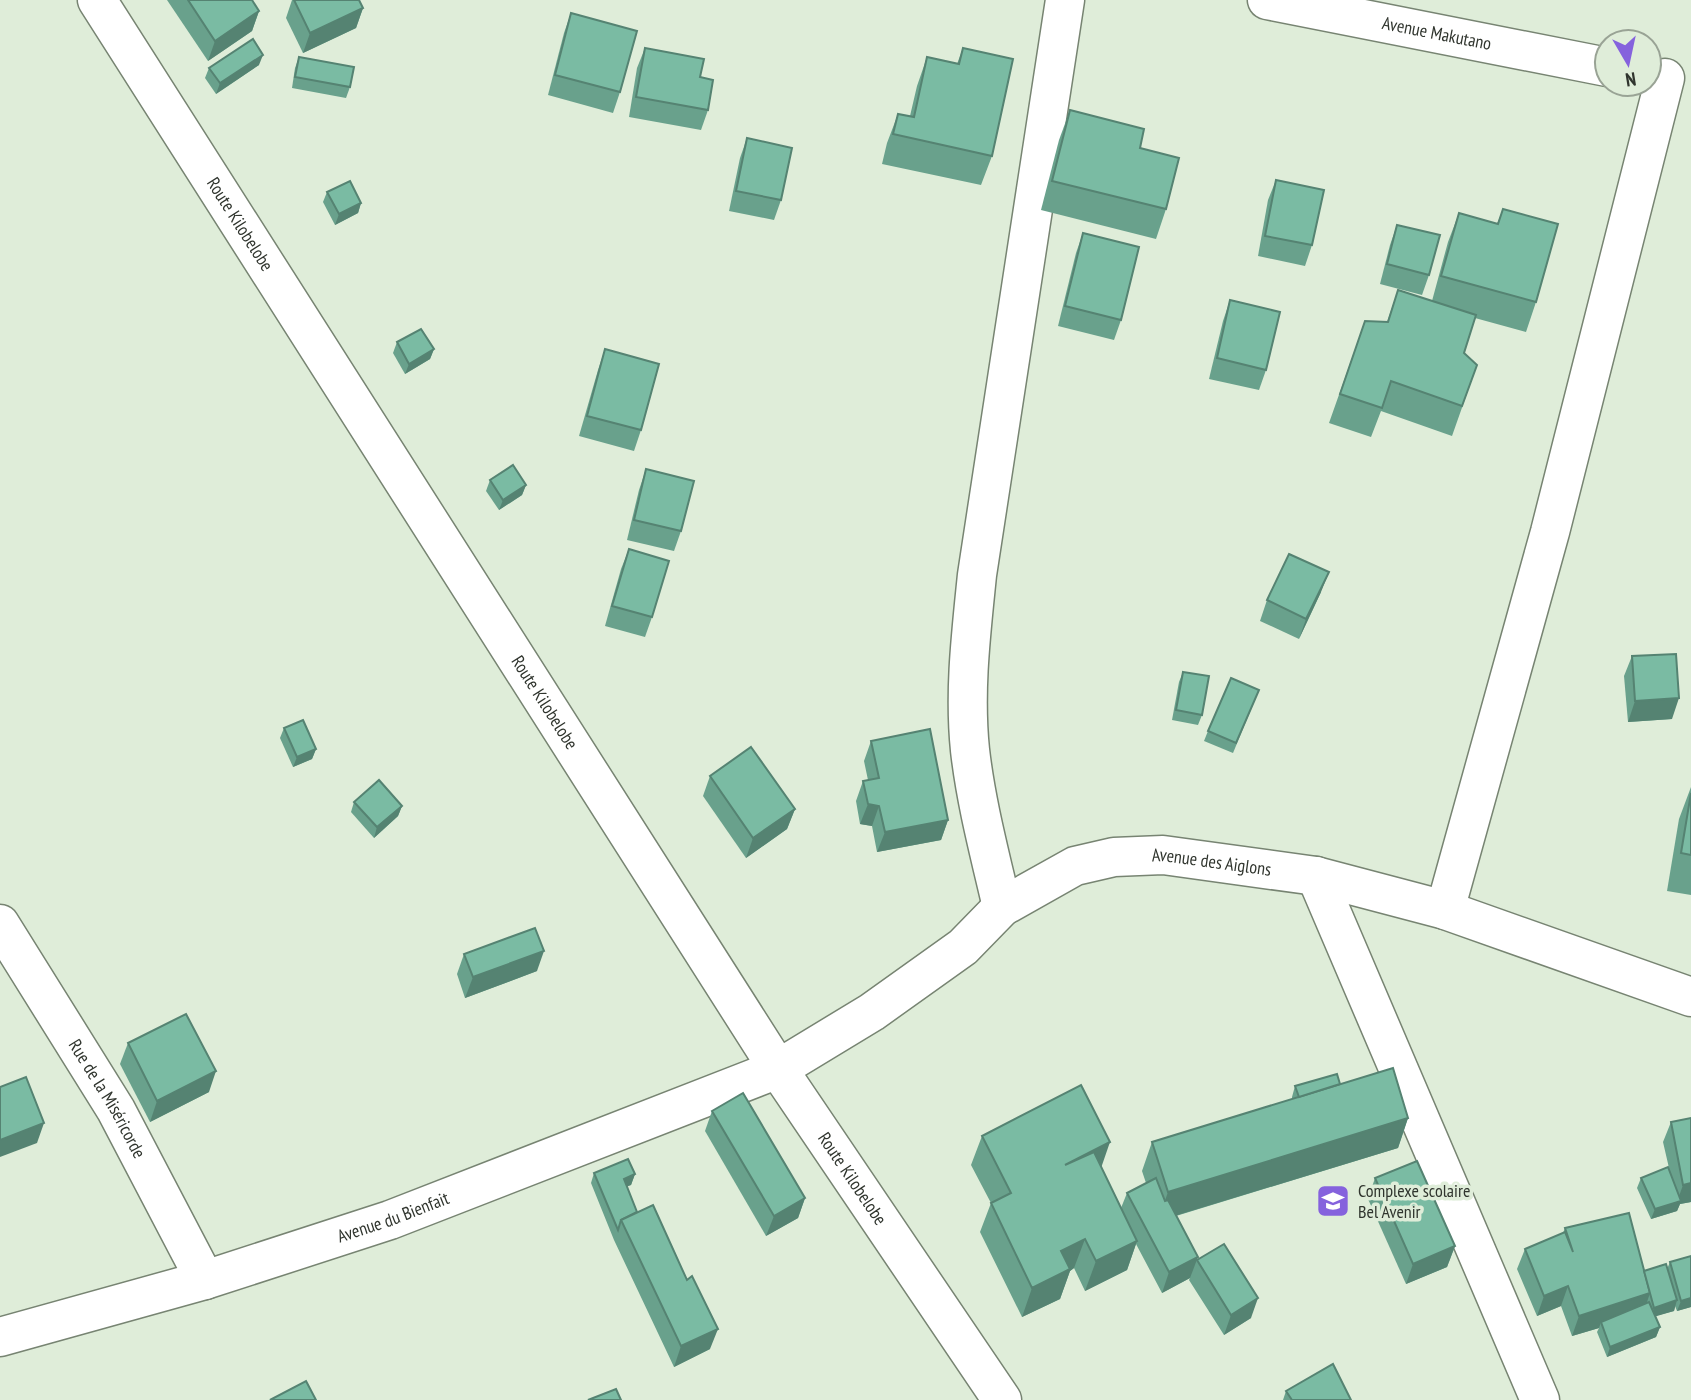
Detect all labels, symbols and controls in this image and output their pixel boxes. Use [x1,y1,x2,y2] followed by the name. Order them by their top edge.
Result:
[1380,11,1494,55] street label: Avenue Makutano
[1593,28,1663,98] north arrow
[1624,67,1638,92] text: N
[202,173,279,275] street label: Route Kilobelobe
[507,651,583,754] street label: Route Kilobelobe
[1151,843,1273,881] street label: Avenue des Aiglons
[64,1035,151,1162] street label: Rue de la Miséricorde
[813,1128,892,1229] street label: Route Kilobelobe
[1358,1179,1470,1223] place label: Complexe scolaire Bel Avenir
[1314,1182,1352,1220] school or university icon: Complexe scolaire Bel Avenir
[334,1186,452,1247] street label: Avenue du Bienfait

